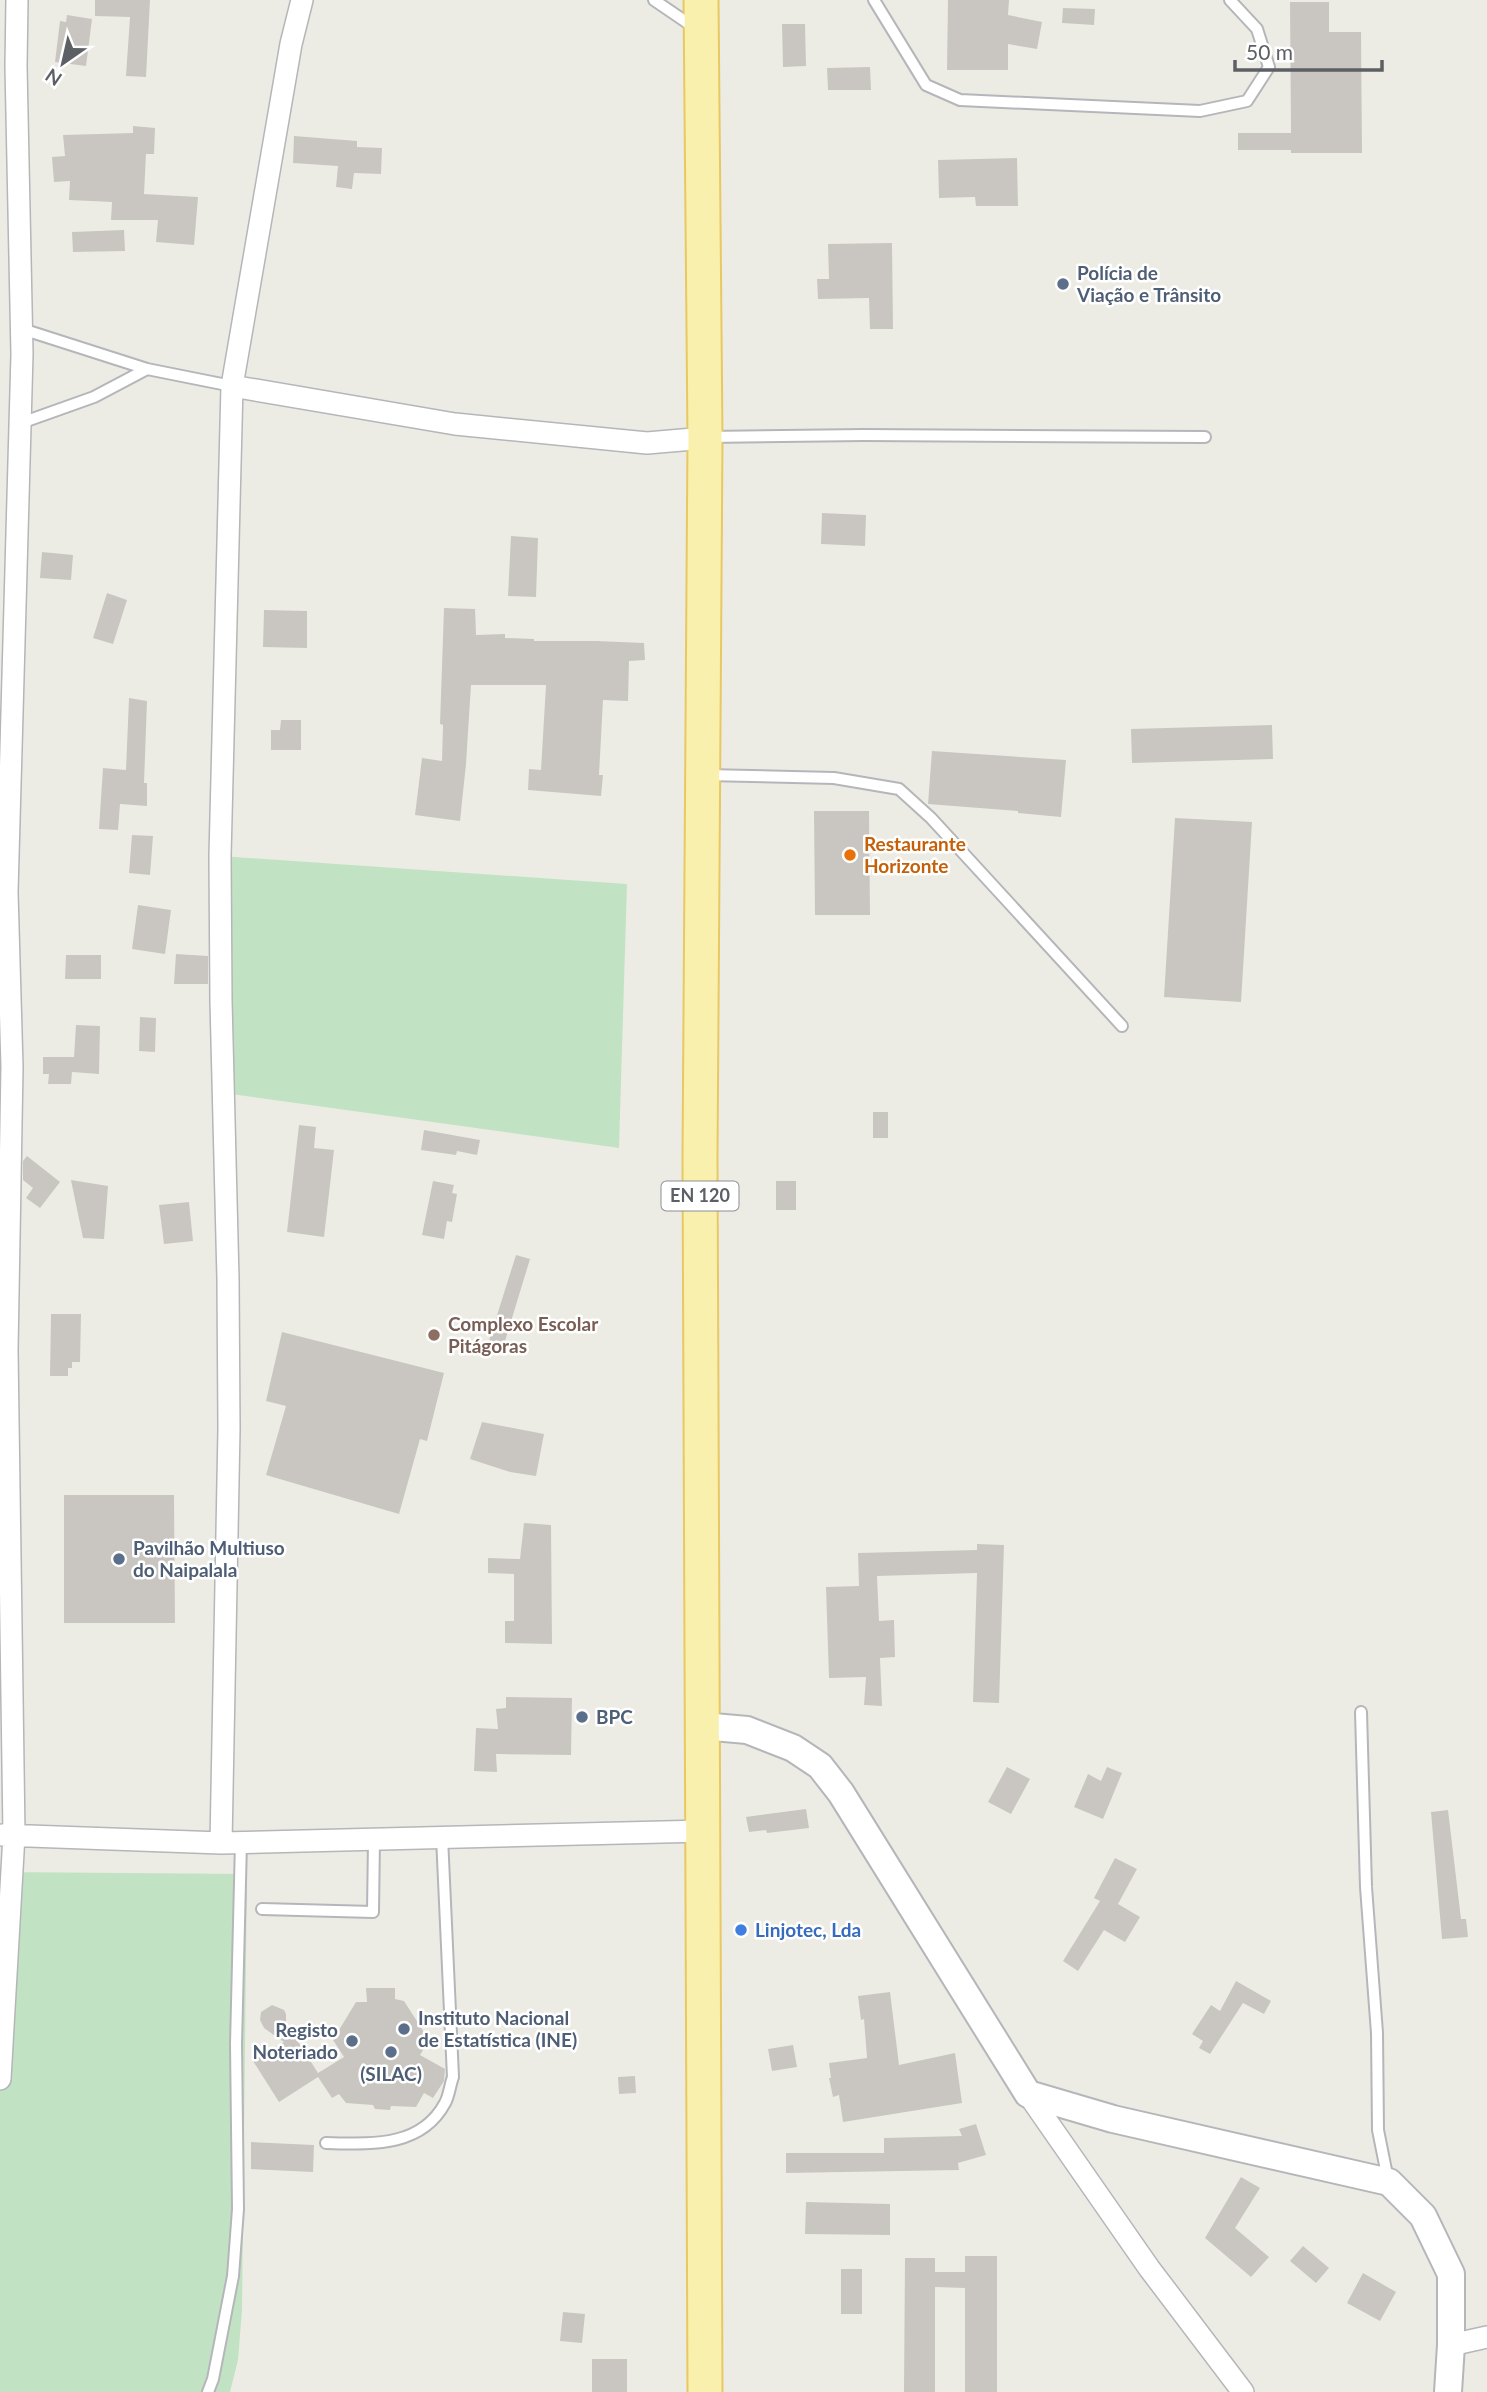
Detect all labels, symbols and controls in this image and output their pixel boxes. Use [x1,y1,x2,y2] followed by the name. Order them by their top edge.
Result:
[28,28,98,98] north arrow
[1235,28,1382,72] scale bar
[1246,39,1293,64] text: 50 m
[41,64,66,91] text: N
[1076,261,1221,306] place label: Polícia de Viação e Trânsito
[1055,276,1071,292] marker: Polícia de Viação e Trânsito
[864,832,966,877] place label: Restaurante Horizonte
[842,847,858,863] marker: Restaurante Horizonte
[662,1182,738,1210] road number: EN 120
[448,1312,599,1357] place label: Complexo Escolar Pitágoras
[426,1327,442,1343] marker: Complexo Escolar Pitágoras
[133,1536,285,1581] place label: Pavilhão Multiuso do Naipalala
[111,1551,127,1567] marker: Pavilhão Multiuso do Naipalala
[596,1705,633,1728] place label: BPC
[574,1709,590,1725] marker: BPC
[755,1918,861,1941] place label: Linjotec, Lda
[733,1922,749,1938] marker: Linjotec, Lda
[418,2006,577,2051] place label: Instituto Nacional de Estatística (INE)
[253,2018,338,2063] place label: Registo Noteriado
[396,2021,412,2037] marker: Instituto Nacional de Estatística (INE)
[344,2033,360,2049] marker: Registo Noteriado
[383,2044,399,2060] marker: (SILAC)
[360,2062,422,2085] place label: (SILAC)

